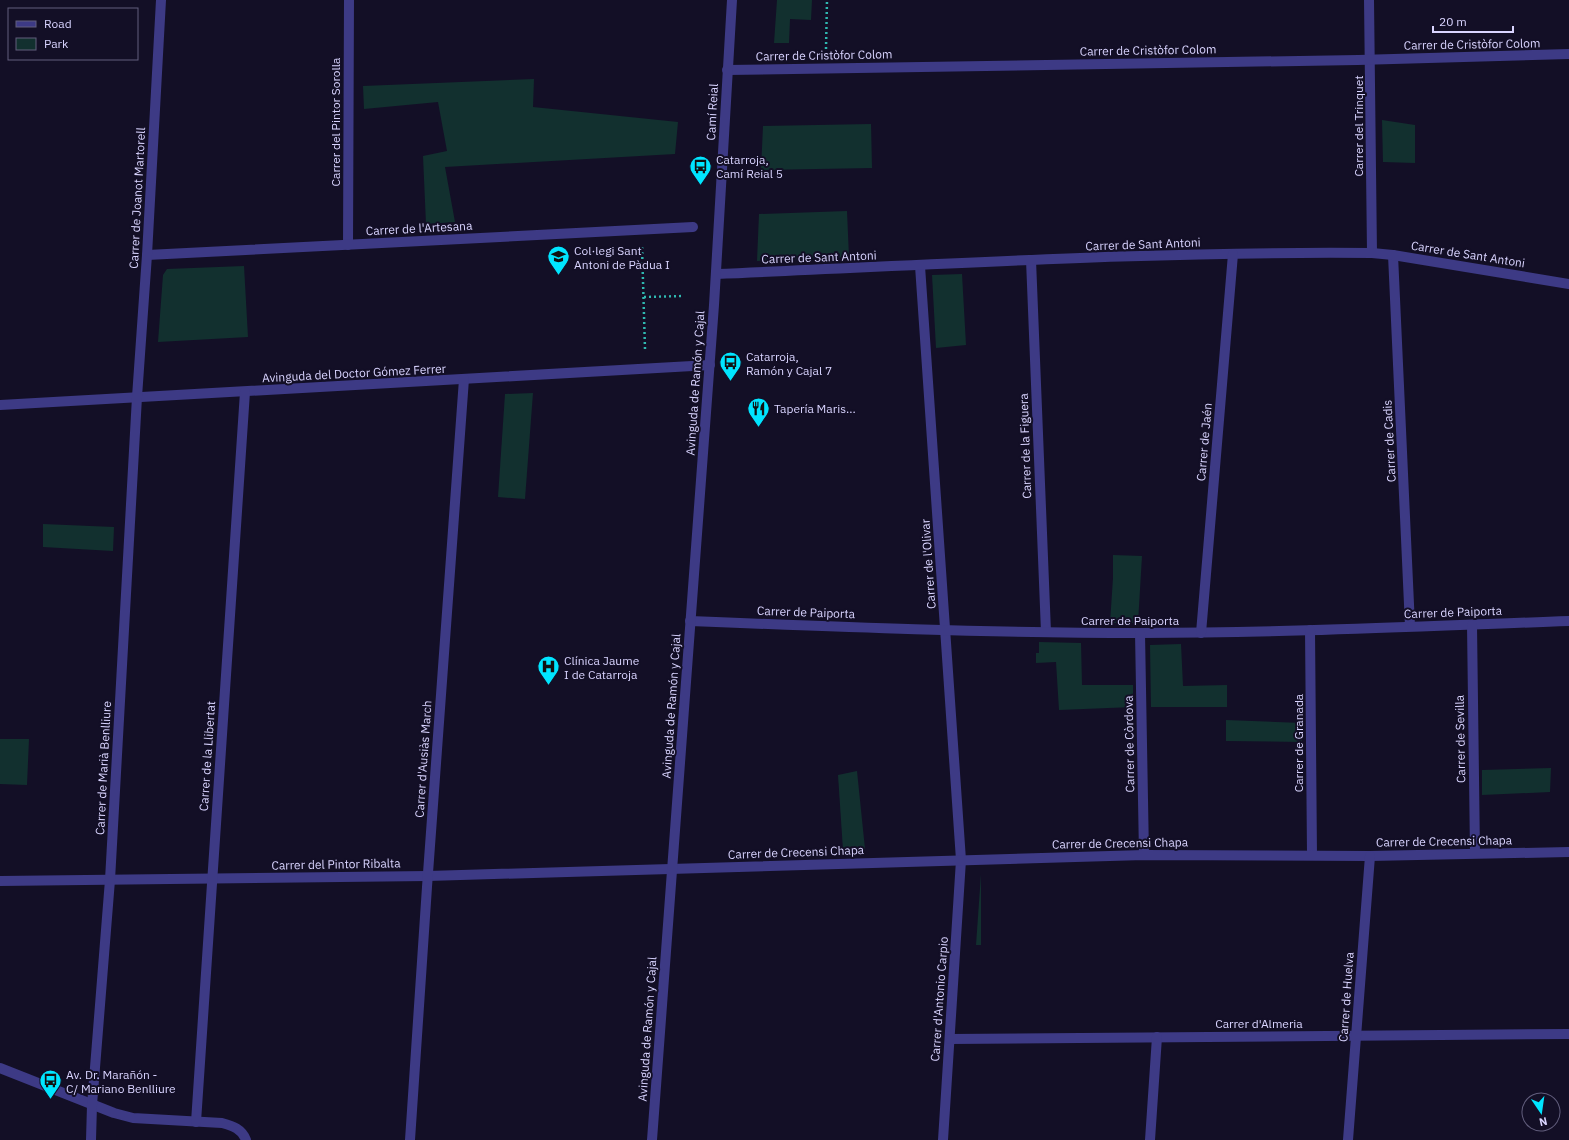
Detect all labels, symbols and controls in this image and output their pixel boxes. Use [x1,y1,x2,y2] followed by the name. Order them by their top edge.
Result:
[8,8,138,60] legend
[1433,8,1513,34] scale bar
[1439,14,1467,29] text: 20 m
[44,16,72,31] text: Road
[1404,35,1540,53] street label: Carrer de Cristòfor Colom
[44,36,69,51] text: Park
[1080,41,1216,59] street label: Carrer de Cristòfor Colom
[756,46,892,64] street label: Carrer de Cristòfor Colom
[328,57,343,186] street label: Carrer del Pintor Sorolla
[1351,75,1366,177] street label: Carrer del Trinquet
[703,83,721,141] street label: Camí Reial
[126,127,148,269] street label: Carrer de Joanot Martorell
[716,152,783,181] place label: Catarroja, Camí Reial 5
[687,153,713,186] bus stop icon: Catarroja, Camí Reial 5
[365,218,473,238] street label: Carrer de l'Artesana
[1085,234,1201,254] street label: Carrer de Sant Antoni
[1410,238,1526,270] street label: Carrer de Sant Antoni
[574,243,670,272] place label: Col·legi Sant Antoni de Pàdua I
[546,244,572,277] school or university icon: Col·legi Sant Antoni de Pàdua I
[761,247,877,267] street label: Carrer de Sant Antoni
[682,310,708,456] street label: Avinguda de Ramón y Cajal
[746,349,832,378] place label: Catarroja, Ramón y Cajal 7
[718,350,744,383] bus stop icon: Catarroja, Ramón y Cajal 7
[262,361,447,385] street label: Avinguda del Doctor Gómez Ferrer
[1016,392,1034,499] street label: Carrer de la Figuera
[746,395,772,428] restaurant icon: Tapería Maris...
[1379,399,1399,483] street label: Carrer de Cadis
[774,401,856,416] place label: Tapería Maris...
[1193,402,1215,482] street label: Carrer de Jaén
[917,518,939,610] street label: Carrer de l'Olivar
[757,603,856,621] street label: Carrer de Paiporta
[1404,603,1503,621] street label: Carrer de Paiporta
[1081,613,1180,628] street label: Carrer de Paiporta
[658,633,684,779] street label: Avinguda de Ramón y Cajal
[564,653,640,682] place label: Clínica Jaume I de Catarroja
[535,654,561,687] hospital icon: Clínica Jaume I de Catarroja
[1291,693,1306,792] street label: Carrer de Granada
[1452,694,1468,783] street label: Carrer de Sevilla
[1121,695,1137,793] street label: Carrer de Còrdova
[92,700,114,835] street label: Carrer de Marià Benlliure
[196,700,218,812] street label: Carrer de la Llibertat
[411,700,435,818] street label: Carrer d'Ausiàs March
[1376,832,1513,850] street label: Carrer de Crecensi Chapa
[1052,834,1189,852] street label: Carrer de Crecensi Chapa
[728,842,865,862] street label: Carrer de Crecensi Chapa
[271,855,401,873] street label: Carrer del Pintor Ribalta
[927,936,951,1062] street label: Carrer d'Antonio Carpio
[1335,951,1357,1042] street label: Carrer de Huelva
[634,956,660,1102] street label: Avinguda de Ramón y Cajal
[1215,1016,1303,1031] street label: Carrer d'Almeria
[66,1067,176,1096] place label: Av. Dr. Marañón - C/ Mariano Benlliure
[38,1068,64,1101] bus stop icon: Av. Dr. Marañón - C/ Mariano Benlliure
[1521,1092,1561,1132] north arrow
[1538,1114,1549,1129] text: N

